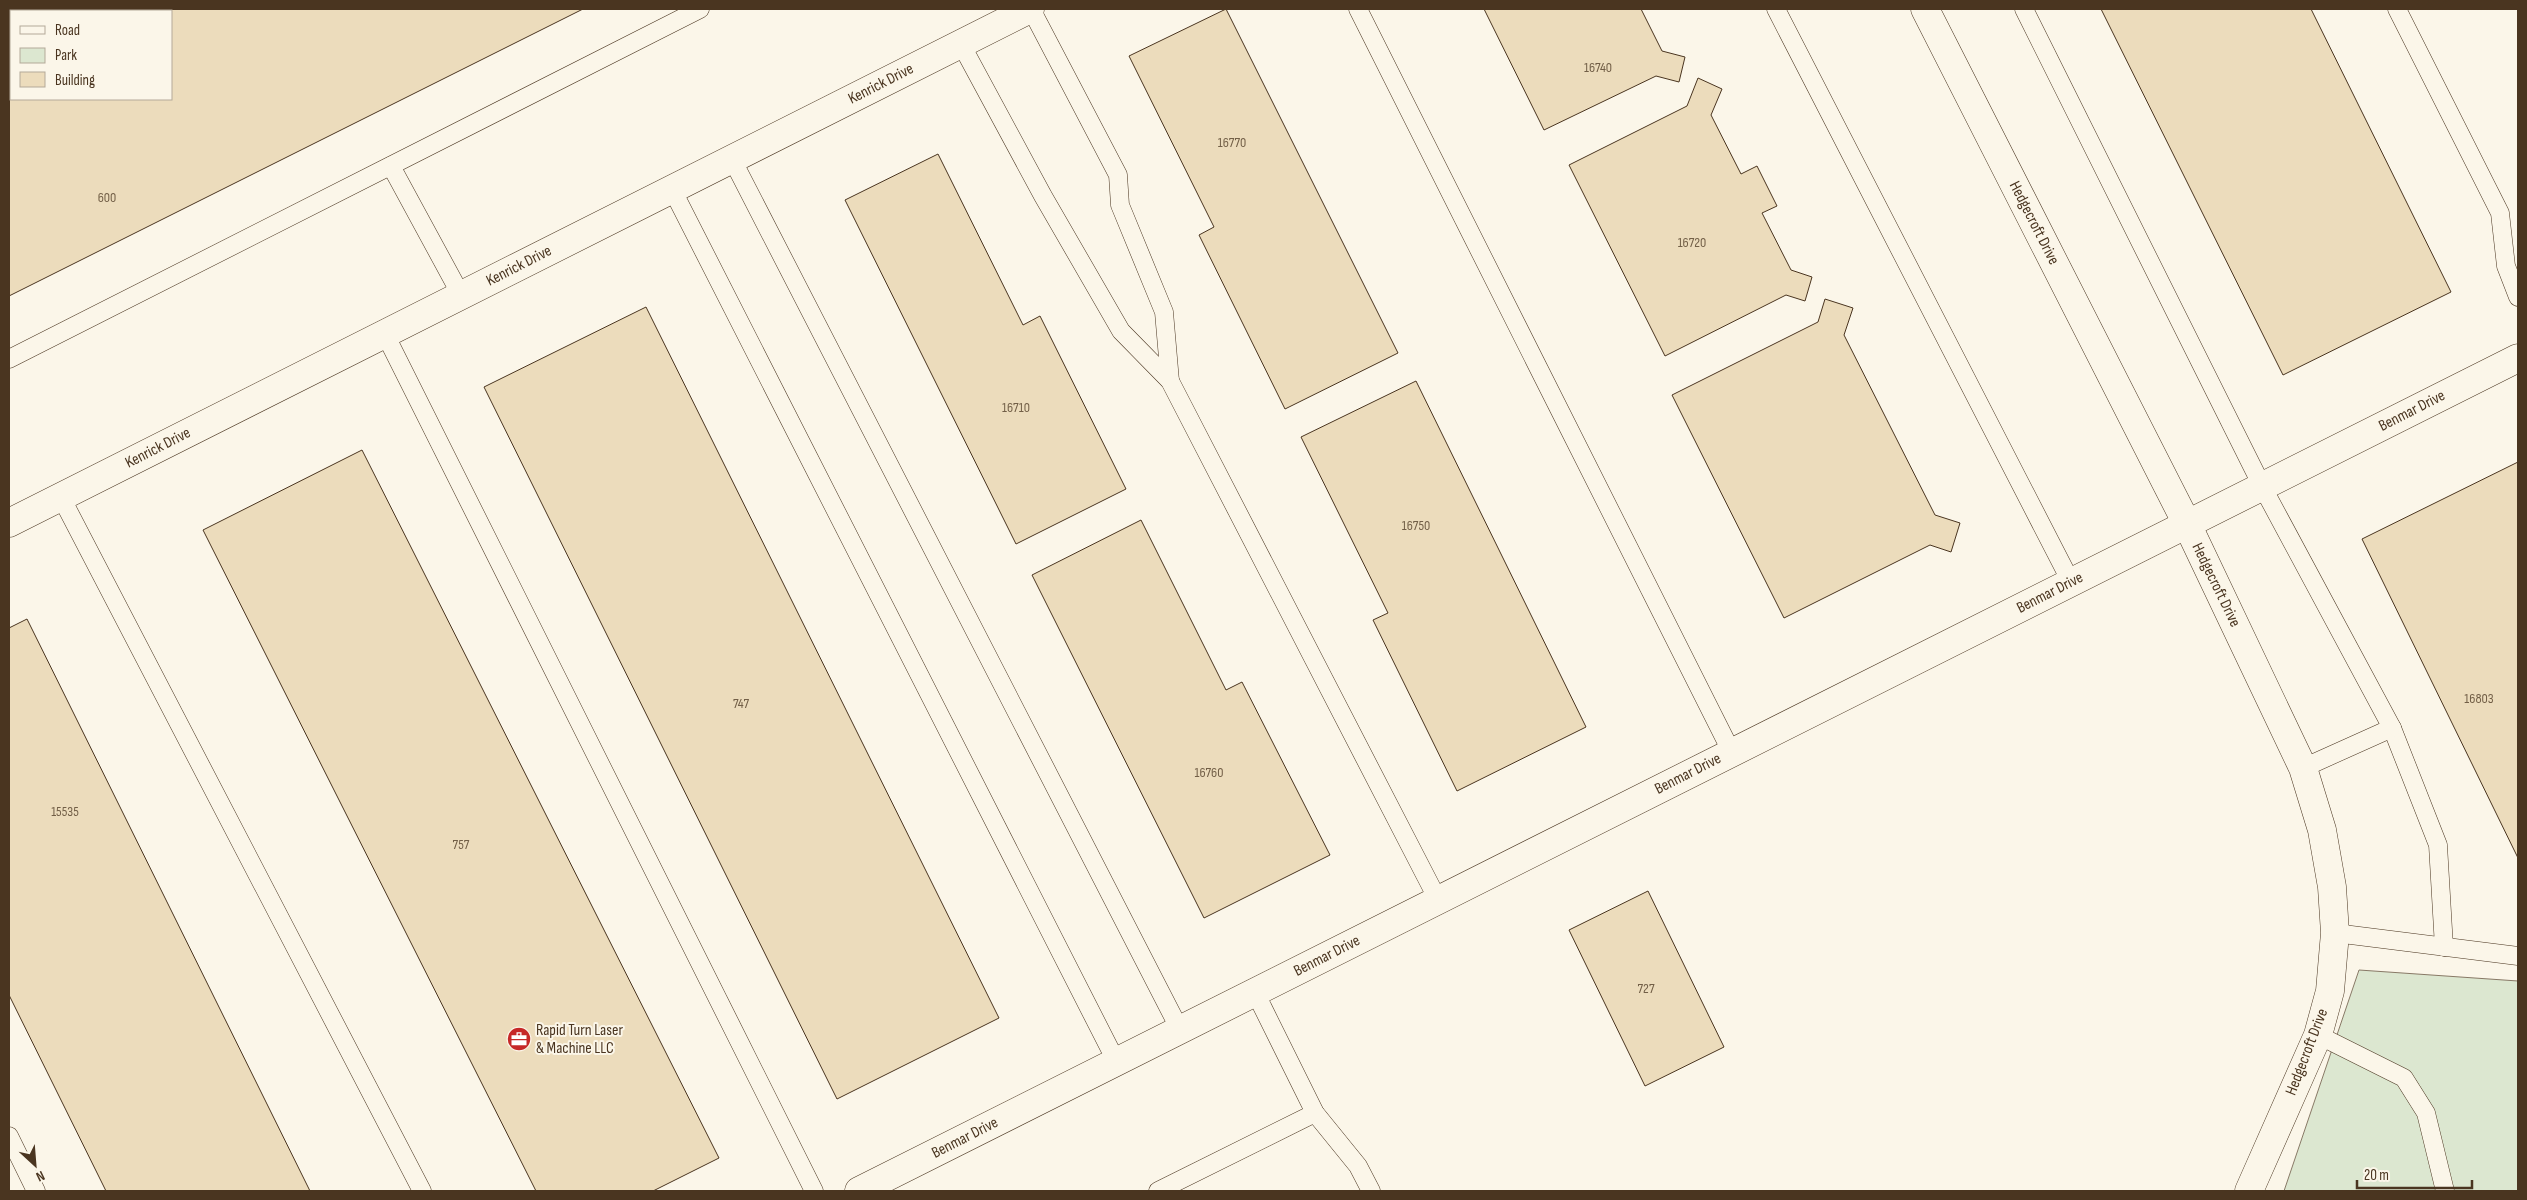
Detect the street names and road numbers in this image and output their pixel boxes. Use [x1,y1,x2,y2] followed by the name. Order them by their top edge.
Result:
[845,59,917,109] street label: Kenrick Drive
[2005,178,2063,268] street label: Hedgecroft Drive
[483,241,555,291] street label: Kenrick Drive
[2376,386,2448,436] street label: Benmar Drive
[122,423,194,473] street label: Kenrick Drive
[2187,540,2245,630] street label: Hedgecroft Drive
[2014,568,2086,618] street label: Benmar Drive
[1652,749,1724,799] street label: Benmar Drive
[1291,931,1363,981] street label: Benmar Drive
[2282,1006,2332,1098] street label: Hedgecroft Drive
[929,1113,1001,1163] street label: Benmar Drive

